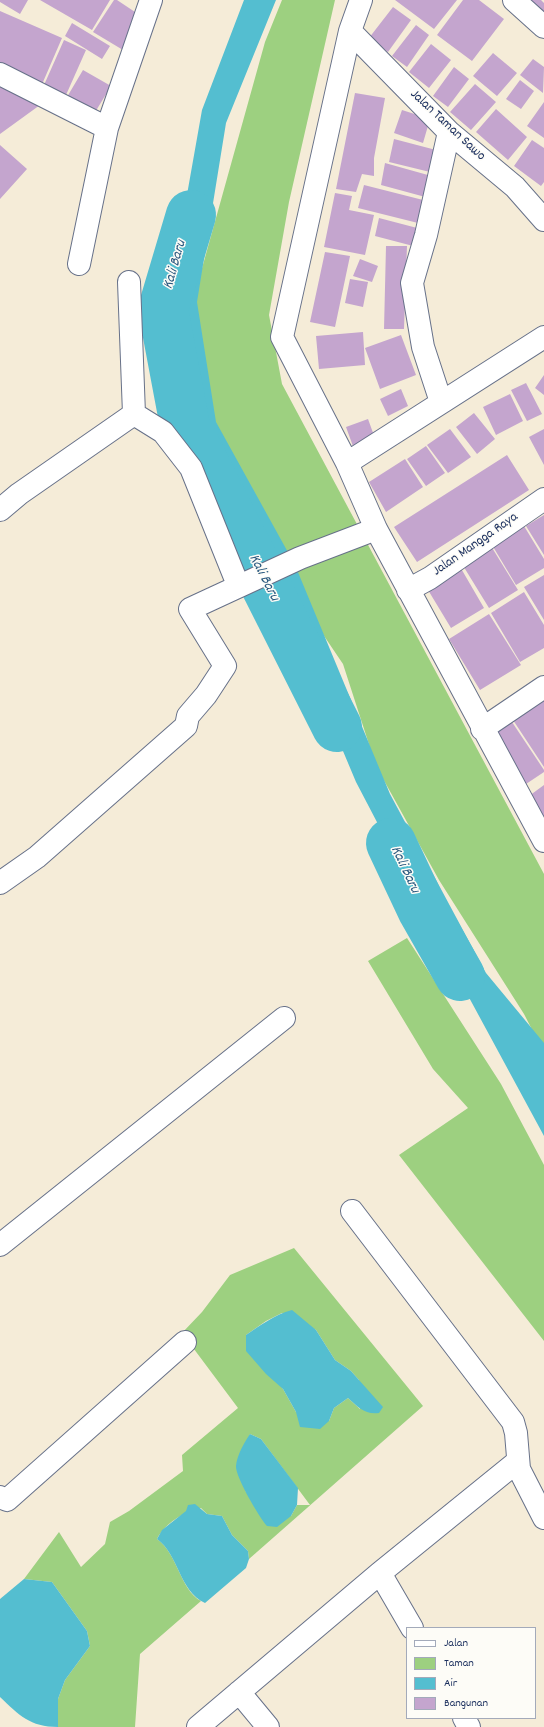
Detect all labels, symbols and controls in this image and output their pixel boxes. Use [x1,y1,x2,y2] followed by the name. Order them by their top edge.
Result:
[406,87,488,165] street label: Jalan Taman Sawo
[160,239,192,291] water label: Kali Baru
[430,509,522,581] street label: Jalan Mangga Raya
[244,552,282,604] water label: Kali Baru
[385,844,423,896] water label: Kali Baru
[406,1627,536,1719] legend
[444,1635,468,1652] text: Jalan
[444,1655,474,1672] text: Taman
[444,1675,457,1692] text: Air
[444,1695,488,1712] text: Bangunan

